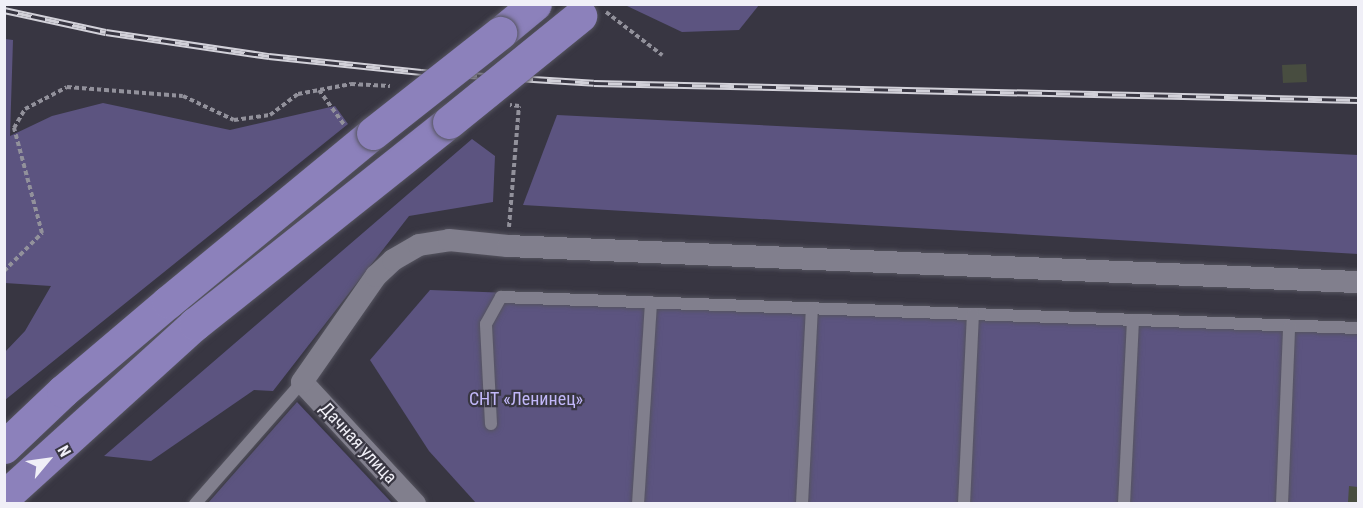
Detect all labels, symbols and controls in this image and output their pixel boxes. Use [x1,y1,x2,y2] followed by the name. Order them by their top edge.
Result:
[469,388,583,410] park label: СНТ «Ленинец»
[315,398,401,488] street label: Дачная улица
[18,430,78,490] north arrow
[53,442,75,460] text: N

